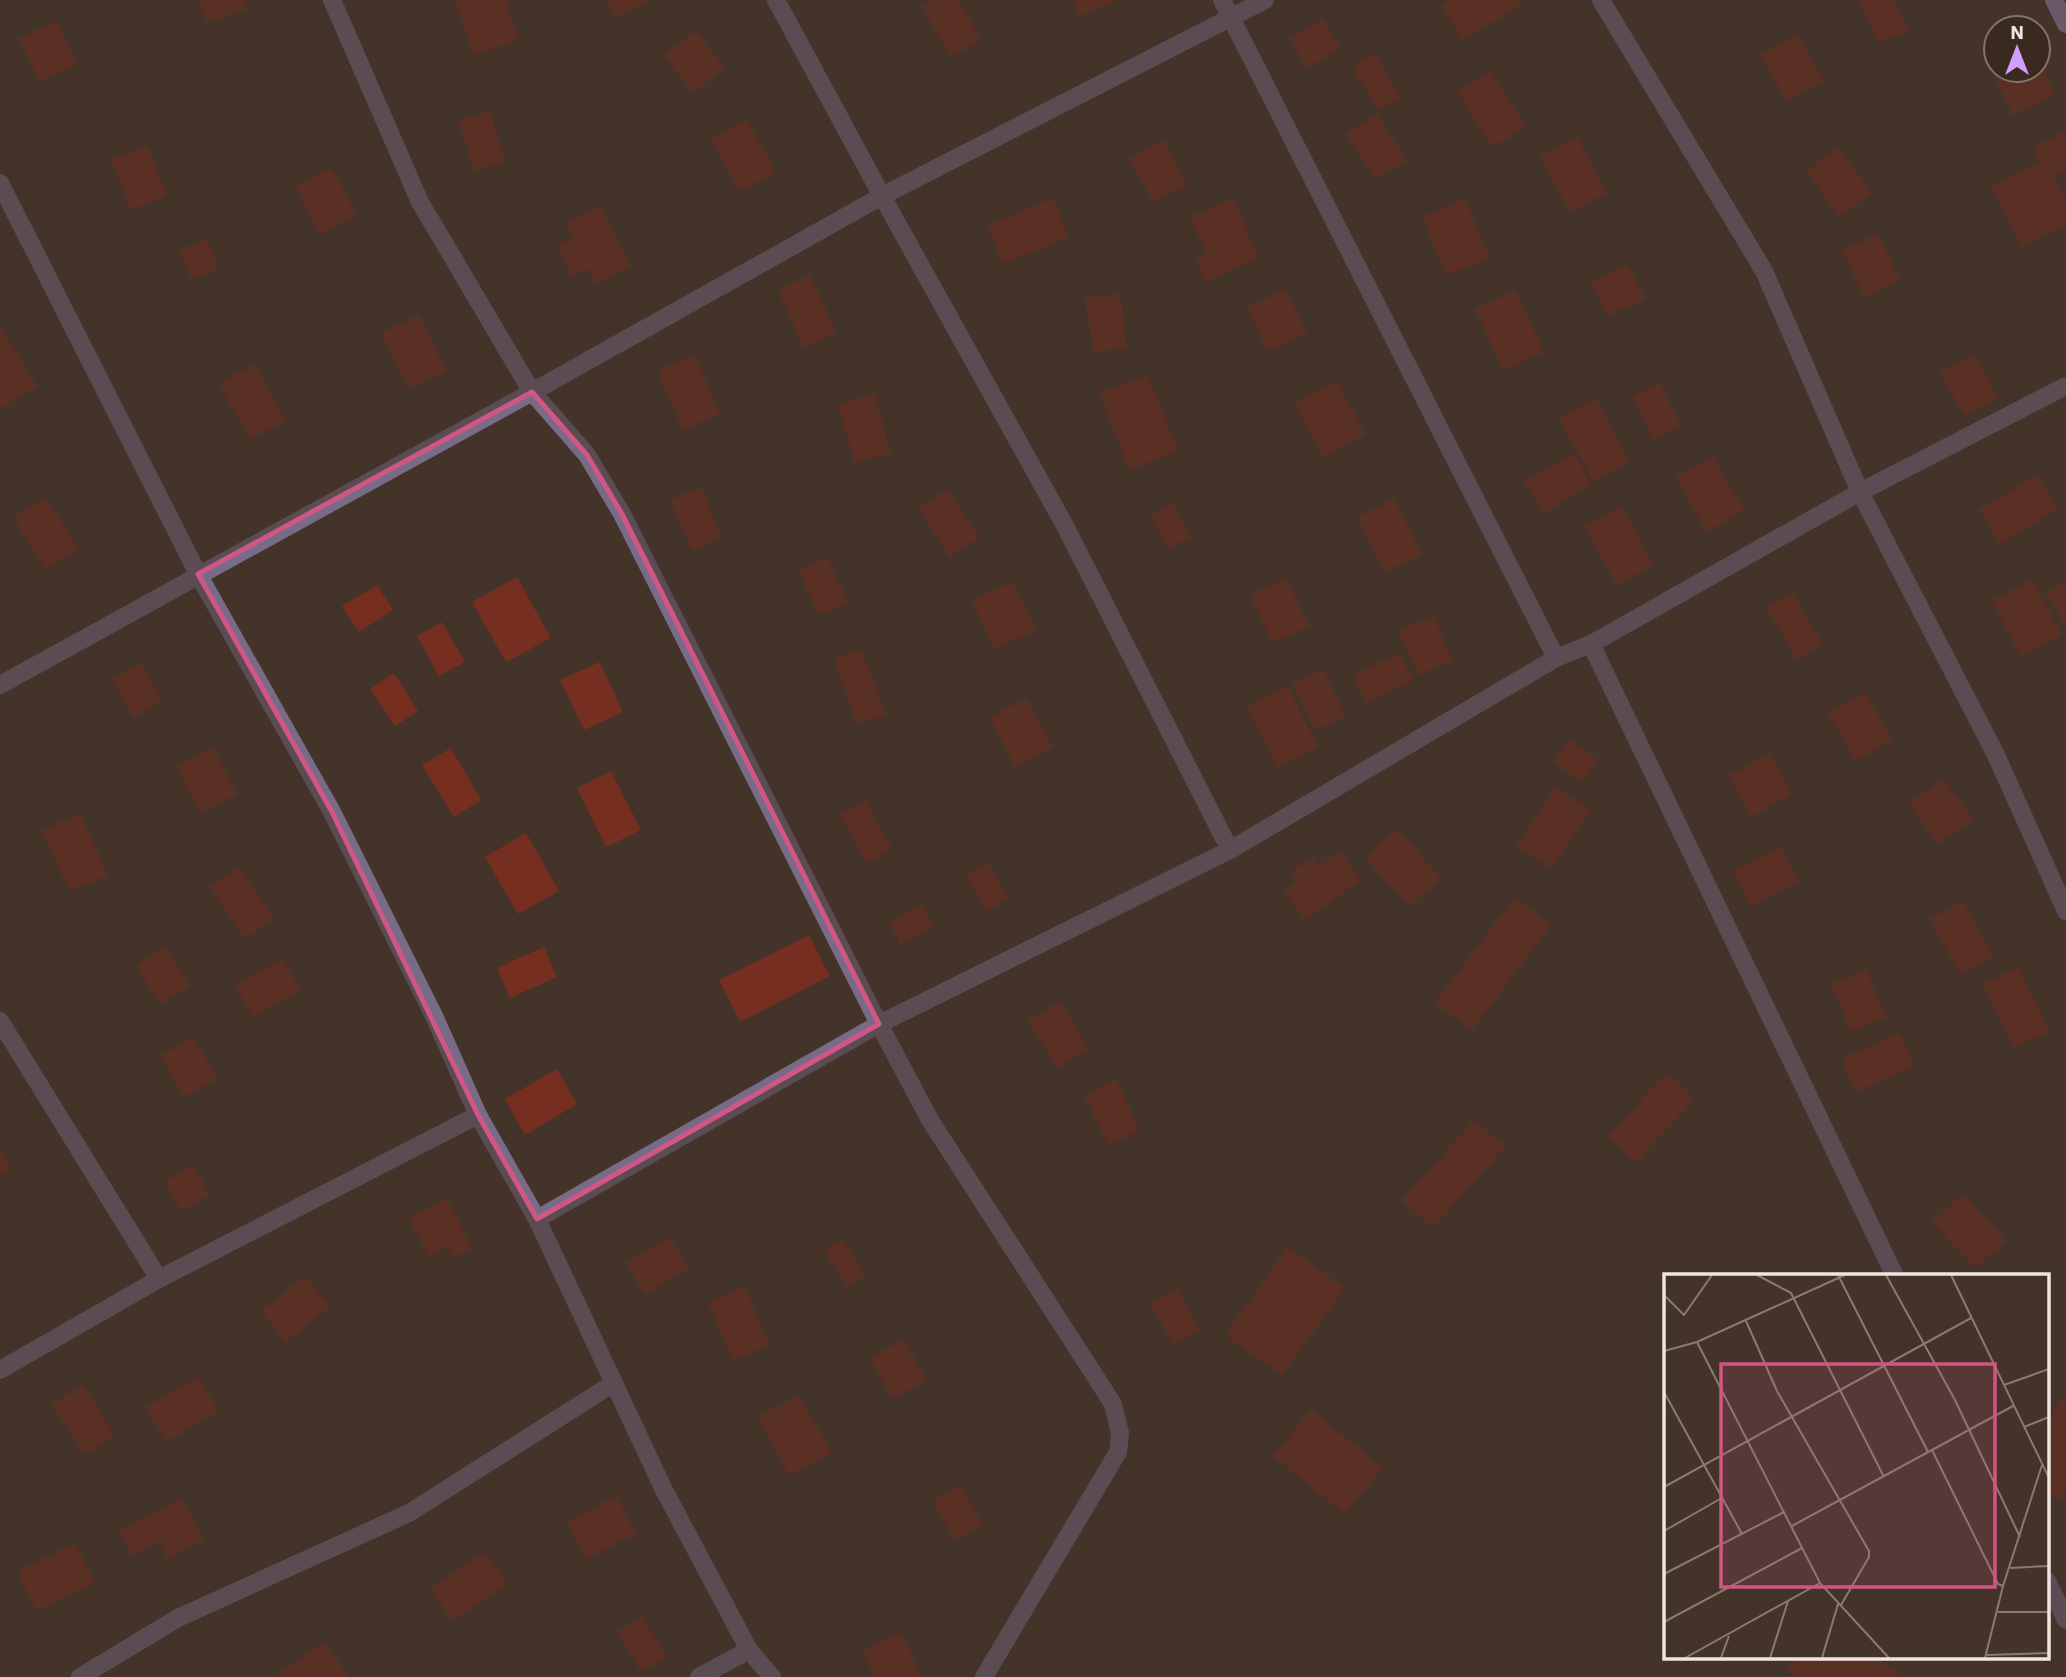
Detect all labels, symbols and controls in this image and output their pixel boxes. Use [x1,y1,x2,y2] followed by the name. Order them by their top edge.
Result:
[1982,14,2052,84] north arrow
[2010,20,2024,44] text: N
[1664,1274,2048,1660] inset map

